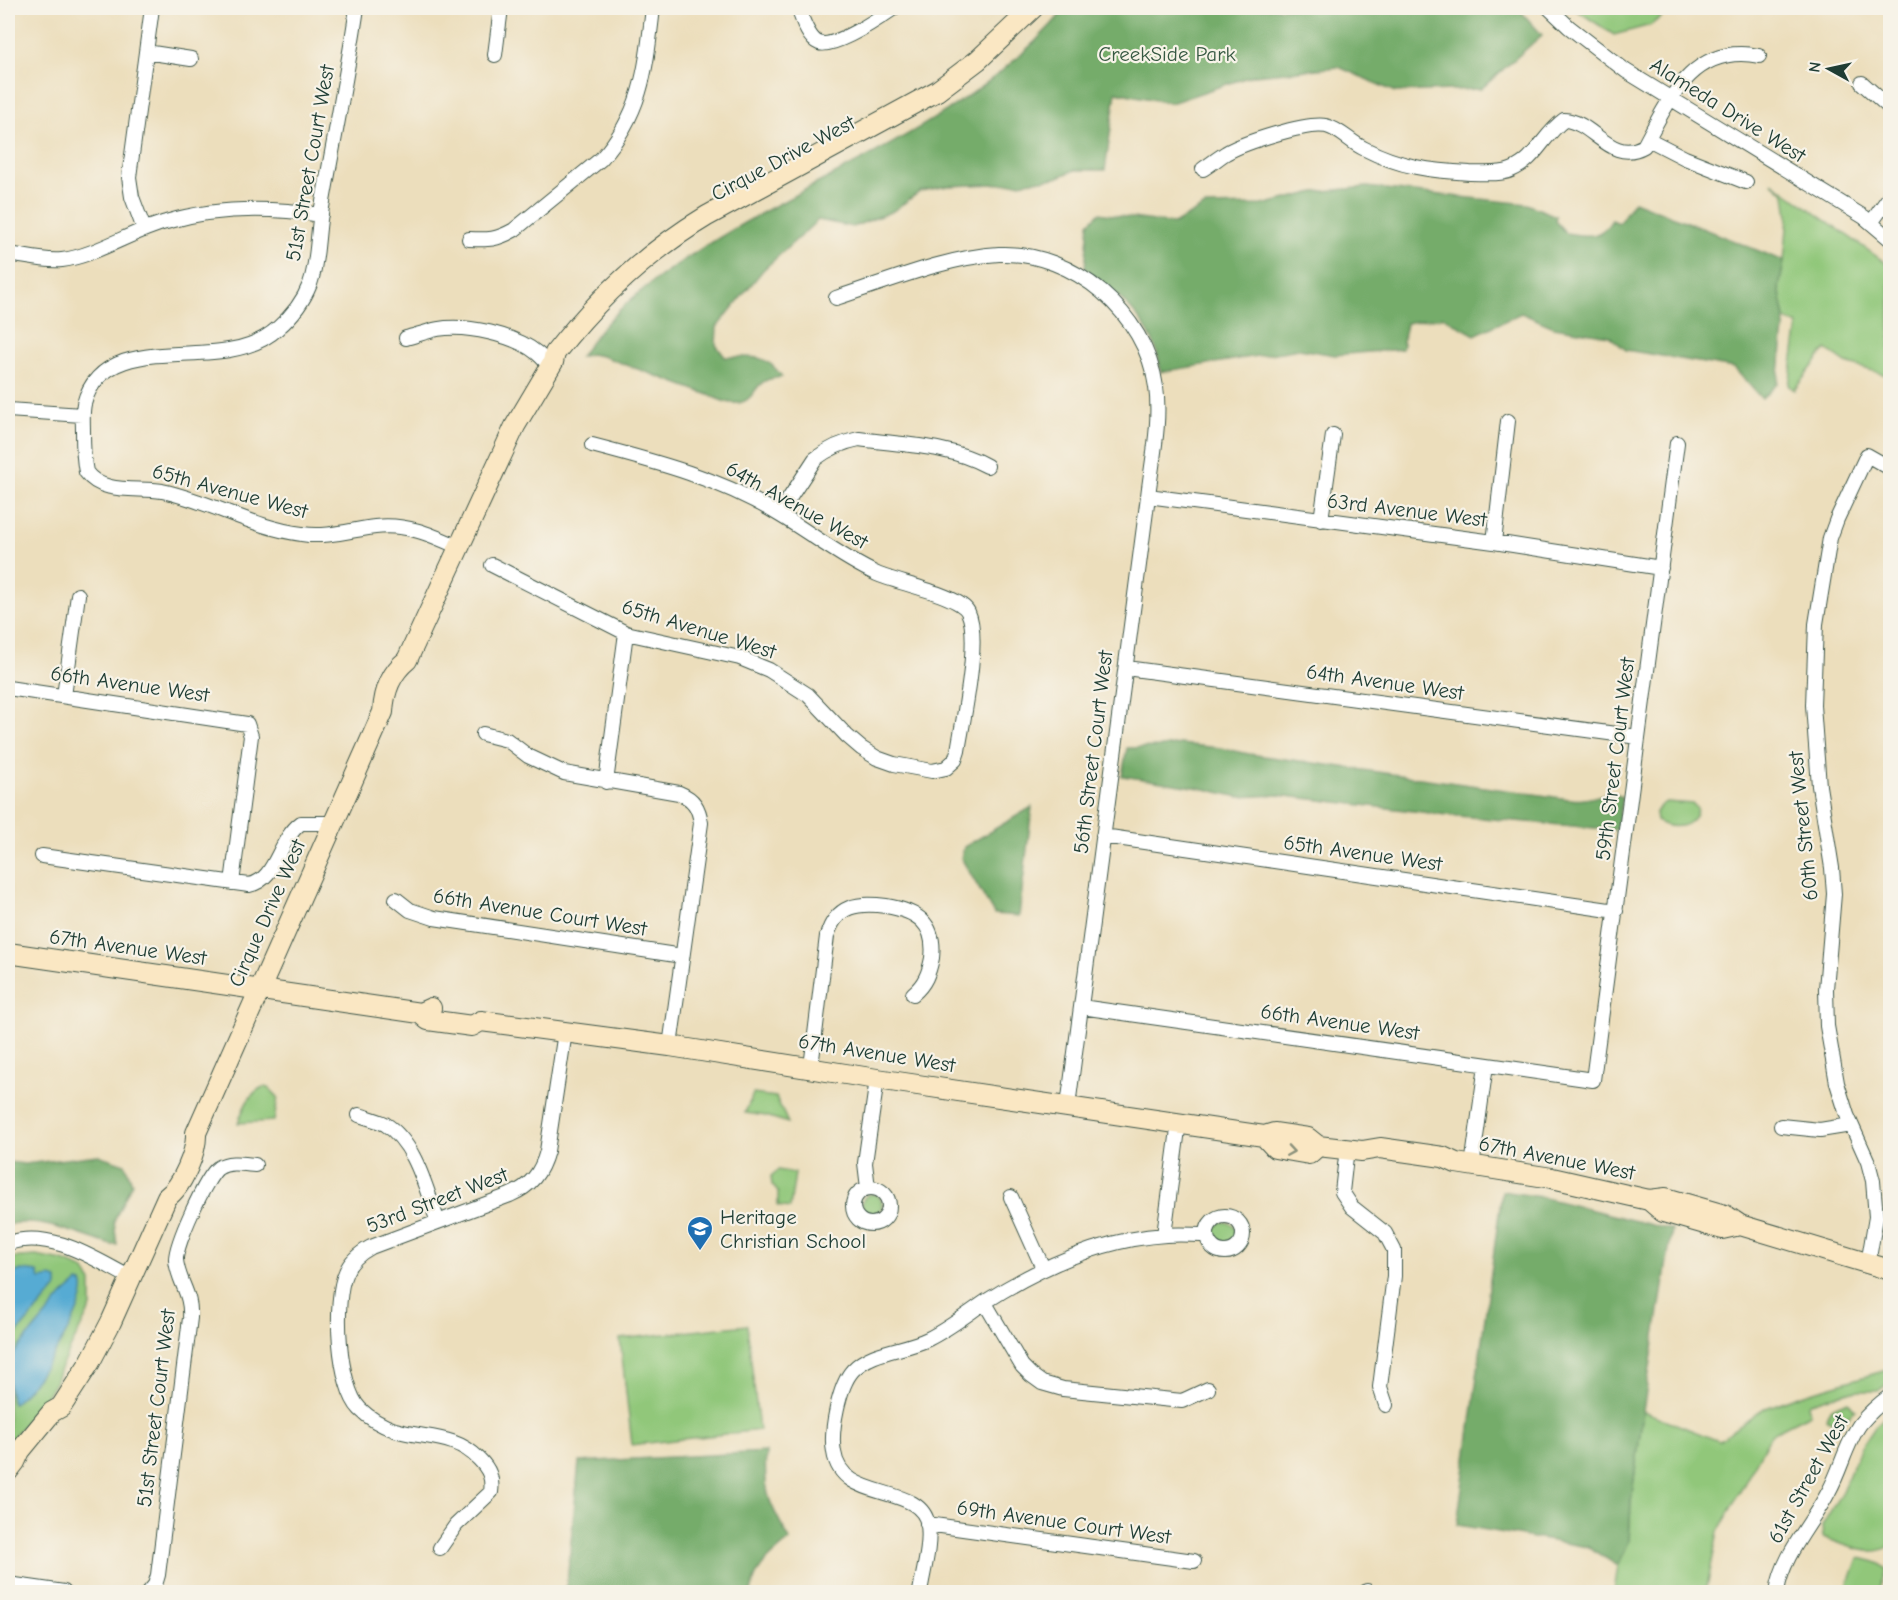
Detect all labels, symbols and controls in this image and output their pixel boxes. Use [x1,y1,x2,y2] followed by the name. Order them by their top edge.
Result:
[1799,39,1859,99] north arrow
[1098,42,1236,66] park label: CreekSide Park
[1646,52,1811,168] street label: Alameda Drive West
[1805,61,1825,73] text: N
[281,62,339,263] street label: 51st Street Court West
[707,110,860,206] street label: Cirque Drive West
[722,456,873,554] street label: 64th Avenue West
[150,459,311,524] street label: 65th Avenue West
[1326,488,1489,532] street label: 63rd Avenue West
[619,594,780,664] street label: 65th Avenue West
[1069,648,1118,855] street label: 56th Street Court West
[1591,655,1639,862] street label: 59th Street Court West
[1305,659,1466,705] street label: 64th Avenue West
[49,661,212,707] street label: 66th Avenue West
[1783,749,1823,902] street label: 60th Street West
[1282,830,1445,876] street label: 65th Avenue West
[224,835,311,991] street label: Cirque Drive West
[431,883,650,941] street label: 66th Avenue Court West
[48,924,209,970] street label: 67th Avenue West
[1259,999,1422,1045] street label: 66th Avenue West
[797,1029,958,1077] street label: 67th Avenue West
[1477,1131,1638,1185] street label: 67th Avenue West
[1285,1144,1295,1156] one-way arrow
[363,1162,512,1238] street label: 53rd Street West
[720,1205,866,1253] place label: Heritage Christian School
[685,1214,715,1252] school or university icon: Heritage Christian School
[132,1307,180,1508] street label: 51st Street Court West
[1763,1410,1854,1547] street label: 61st Street West
[955,1495,1174,1549] street label: 69th Avenue Court West

